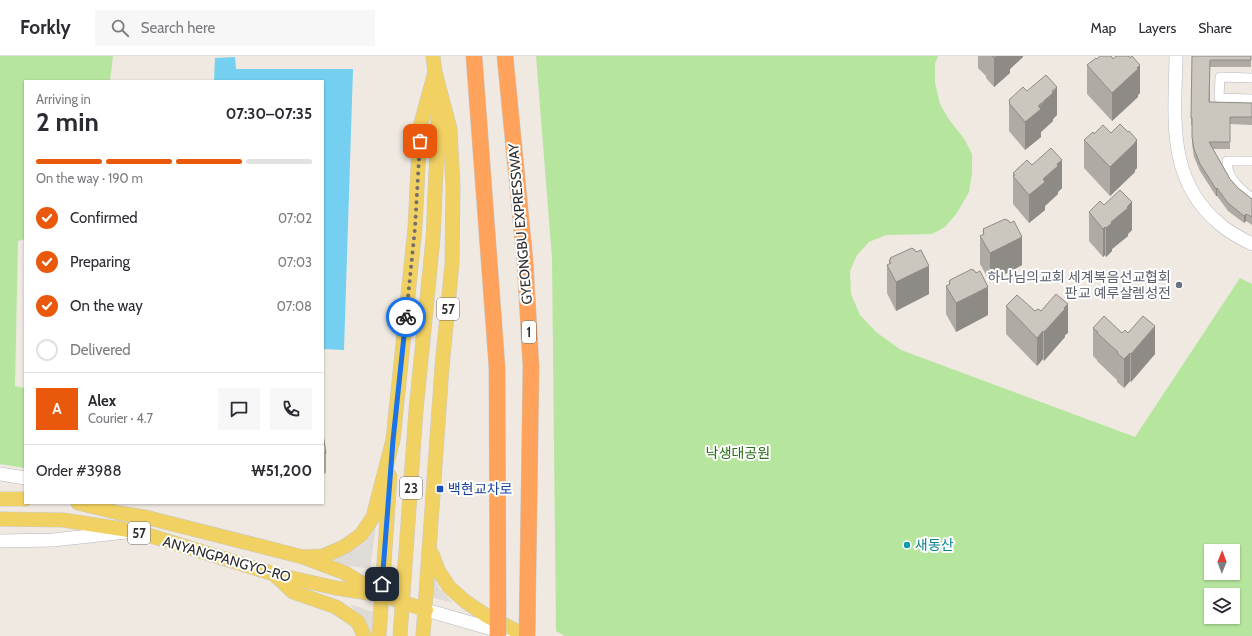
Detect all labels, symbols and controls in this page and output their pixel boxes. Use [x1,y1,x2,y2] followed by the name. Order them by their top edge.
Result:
[95,10,375,46] search box
[20,16,71,39] text: Forkly
[109,17,131,39] icon: search
[141,19,215,37] text: Search here
[1091,19,1116,37] text: Map
[1138,19,1176,37] text: Layers
[1198,19,1232,37] text: Share
[36,91,91,107] text: Arriving in
[226,105,312,123] text: 07:30–07:35
[36,106,99,138] text: 2 min
[403,124,437,158] pin
[409,130,431,152] icon: bag
[504,142,536,305] street label: GYEONGBU EXPRESSWAY
[36,170,143,186] text: On the way · 190 m
[36,207,58,229] icon: check
[70,209,138,227] text: Confirmed
[278,210,312,226] text: 07:02
[36,251,58,273] icon: check
[70,253,130,271] text: Preparing
[278,254,312,270] text: 07:03
[988,268,1171,302] place label: 하나님의교회 세계복음선교협회 판교 예루살렘성전
[1174,280,1184,290] marker: 하나님의교회 세계복음선교협회 판교 예루살렘성전
[36,295,58,317] icon: check
[70,297,143,315] text: On the way
[386,297,426,337] courier
[277,298,312,314] text: 07:08
[437,298,459,320] road number: 57
[395,306,417,328] icon: bike
[522,321,536,343] road number: 1
[70,341,131,359] text: Delivered
[218,388,260,430] button: chat
[270,388,312,430] button: phone
[88,392,116,410] text: Alex
[52,400,62,418] text: A
[88,410,153,426] text: Courier · 4.7
[706,444,770,462] park label: 낙생대공원
[36,462,121,480] text: Order #3988
[251,462,312,480] text: ₩51,200
[400,477,422,499] road number: 23
[448,480,513,498] place label: 백현교차로
[435,484,445,494] marker: 백현교차로
[128,522,150,544] road number: 57
[161,532,293,586] street label: ANYANGPANGYO-RO
[915,536,954,554] place label: 새동산
[902,540,912,550] marker: 새동산
[1204,544,1240,580] north arrow
[1204,544,1240,624] map controls
[365,567,399,601] pin
[371,573,393,595] icon: home
[1204,588,1240,624] button: layers

